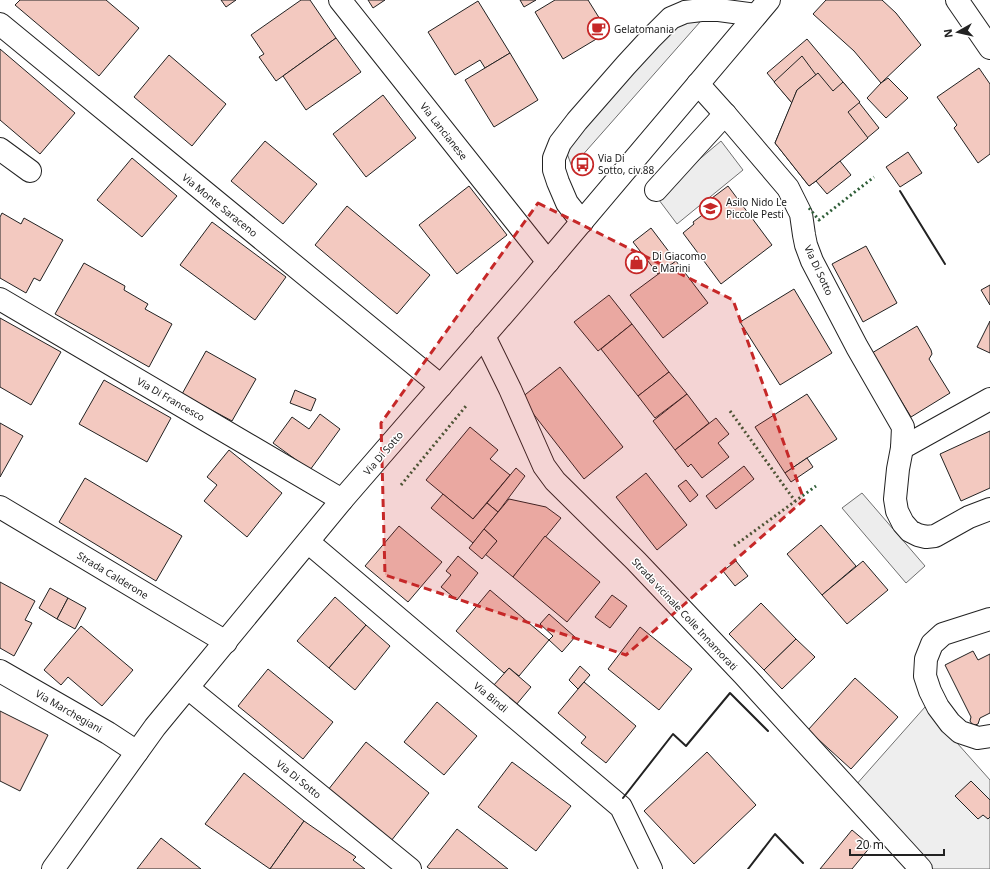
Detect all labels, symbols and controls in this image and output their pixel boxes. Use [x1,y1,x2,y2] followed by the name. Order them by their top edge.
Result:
[938,12,978,52] north arrow
[585,16,611,42] cafe icon: Gelatomania
[614,22,674,36] place label: Gelatomania
[940,28,956,39] text: N
[417,99,471,163] street label: Via Lancianese
[569,151,595,177] bus stop icon: Via Di Sotto, civ.88
[598,151,655,177] place label: Via Di Sotto, civ.88
[179,170,261,240] street label: Via Monte Saraceno
[698,195,724,221] school or university icon: Asilo Nido Le Piccole Pesti
[726,195,787,221] place label: Asilo Nido Le Piccole Pesti
[801,243,837,297] street label: Via Di Sotto
[623,249,649,275] shop icon: Di Giacomo e Marini
[652,249,706,275] place label: Di Giacomo e Marini
[134,374,208,424] street label: Via Di Francesco
[360,428,406,478] street label: Via Di Sotto
[75,548,152,602] street label: Strada Calderone
[629,555,741,673] street label: Strada vicinale Colle Innamorati
[471,679,511,715] street label: Via Bindi
[33,686,105,736] street label: Via Marchegiani
[274,757,324,801] street label: Via Di Sotto
[850,831,944,857] scale bar
[856,836,884,853] text: 20 m

